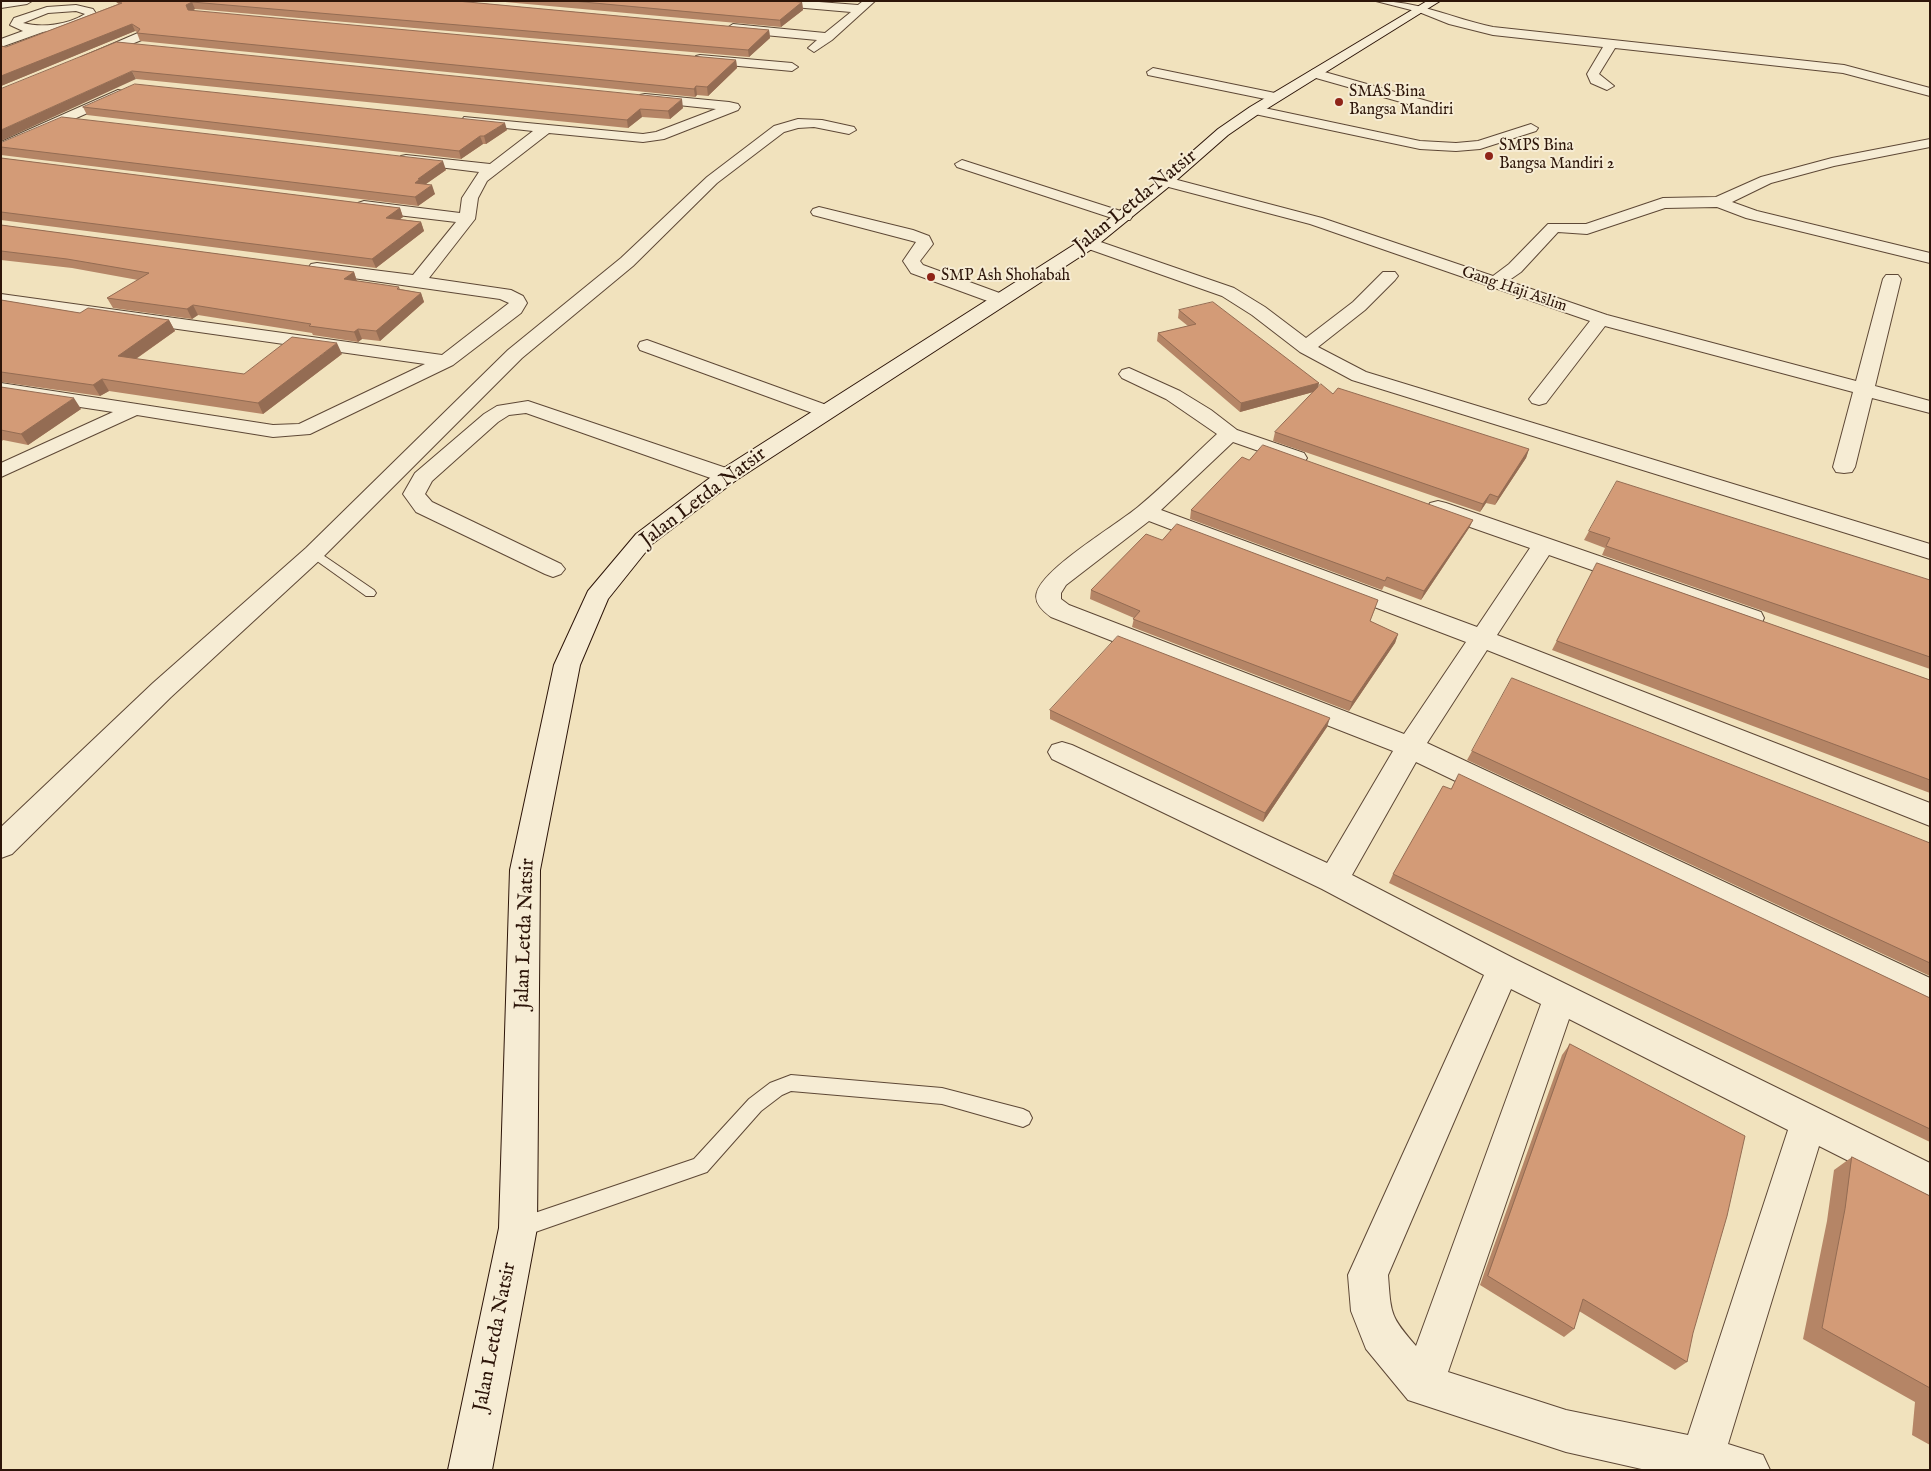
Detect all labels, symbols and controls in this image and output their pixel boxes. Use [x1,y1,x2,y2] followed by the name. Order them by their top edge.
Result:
[1349,83,1453,121] place label: SMAS Bina Bangsa Mandiri
[1333,96,1345,108] marker: SMAS Bina Bangsa Mandiri
[1499,137,1614,175] place label: SMPS Bina Bangsa Mandiri 2
[1070,145,1202,259] street label: Jalan Letda Natsir
[1483,150,1495,162] marker: SMPS Bina Bangsa Mandiri 2
[1459,263,1569,317] street label: Gang Haji Aslim
[941,267,1070,287] place label: SMP Ash Shohabah
[925,271,937,283] marker: SMP Ash Shohabah
[636,443,772,553] street label: Jalan Letda Natsir
[511,858,541,1010] street label: Jalan Letda Natsir
[470,1260,522,1414] street label: Jalan Letda Natsir

